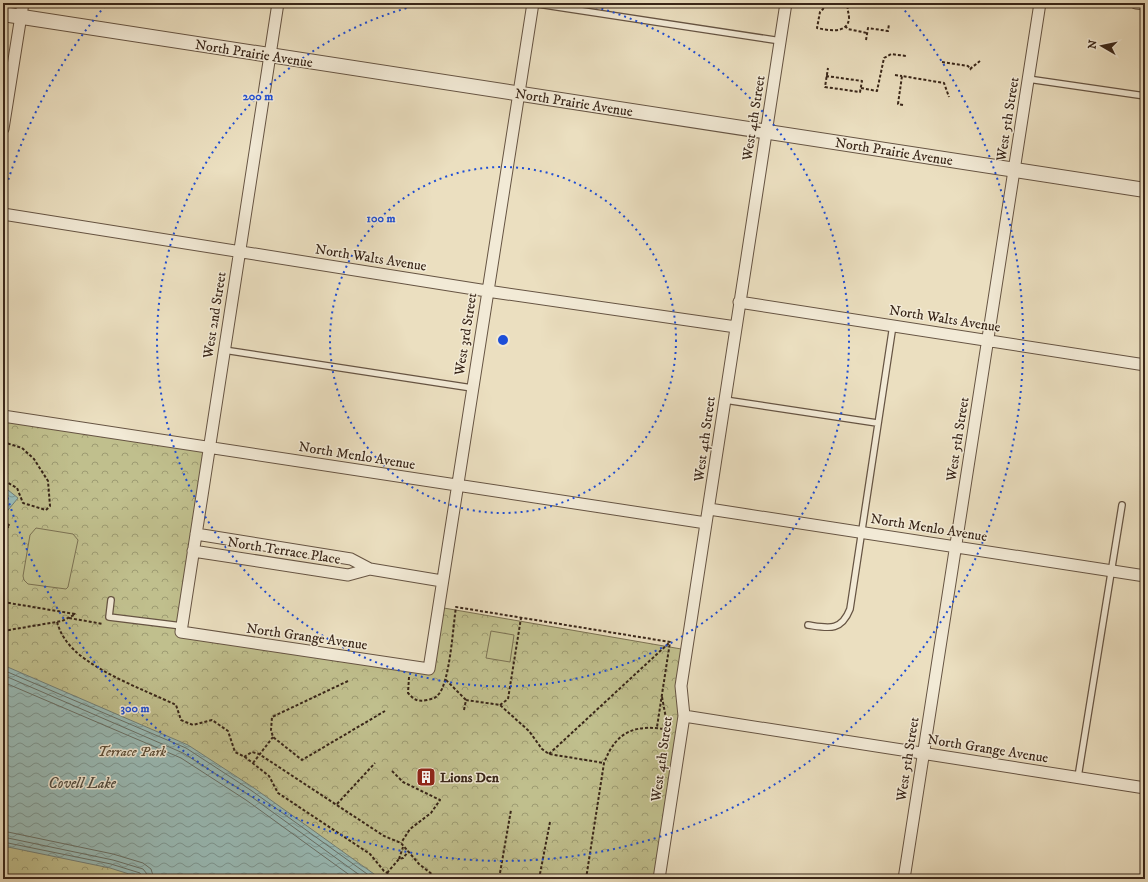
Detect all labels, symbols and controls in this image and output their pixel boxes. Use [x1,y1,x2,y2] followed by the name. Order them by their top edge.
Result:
[1082,26,1122,66] north arrow
[194,36,314,72] street label: North Prairie Avenue
[1085,39,1101,50] text: N
[738,74,770,163] street label: West 4th Street
[992,75,1024,164] street label: West 5th Street
[514,85,634,121] street label: North Prairie Avenue
[243,89,273,104] text: 200 m
[834,134,954,170] street label: North Prairie Avenue
[367,211,395,226] text: 100 m
[314,240,428,276] street label: North Walts Avenue
[199,270,231,361] street label: West 2nd Street
[450,291,481,378] street label: West 3rd Street
[888,301,1002,337] street label: North Walts Avenue
[496,333,510,347] centre of rings
[690,395,720,484] street label: West 4th Street
[942,395,974,484] street label: West 5th Street
[297,438,417,474] street label: North Menlo Avenue
[869,510,989,546] street label: North Menlo Avenue
[226,533,342,569] street label: North Terrace Place
[245,620,369,654] street label: North Grange Avenue
[121,701,149,716] text: 300 m
[647,715,677,804] street label: West 4th Street
[892,715,924,804] street label: West 5th Street
[926,731,1050,767] street label: North Grange Avenue
[98,743,166,761] park label: Terrace Park
[415,766,437,788] building icon: Lions Den
[440,769,500,787] place label: Lions Den
[48,774,117,793] water label: Covell Lake

